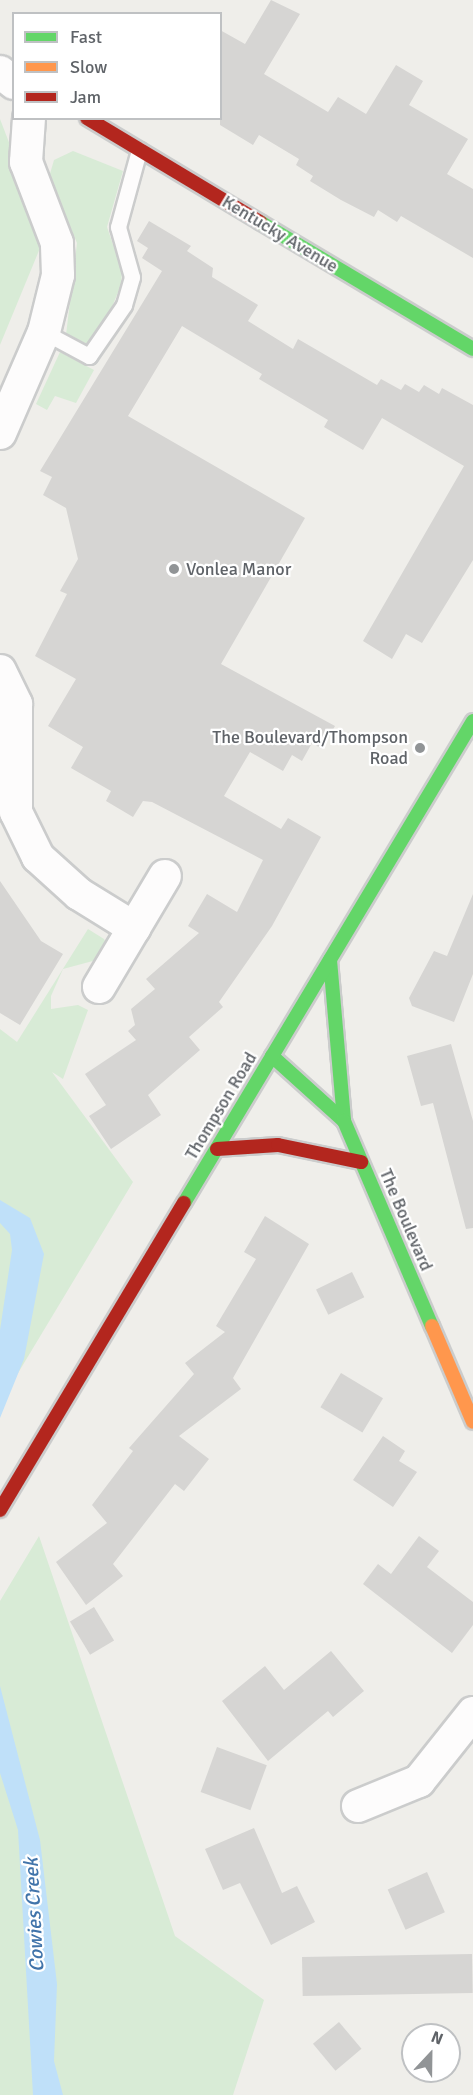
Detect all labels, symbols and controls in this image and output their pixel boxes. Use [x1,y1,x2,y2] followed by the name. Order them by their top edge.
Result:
[12,12,222,120] legend
[70,26,102,48] text: Fast
[70,56,107,78] text: Slow
[70,86,101,108] text: Jam
[218,191,342,277] street label: Kentucky Avenue
[186,558,291,580] place label: Vonlea Manor
[167,562,181,576] marker: Vonlea Manor
[212,727,408,770] place label: The Boulevard/Thompson Road
[413,741,427,755] marker: The Boulevard/Thompson Road
[180,1048,262,1164] street label: Thompson Road
[375,1166,437,1274] street label: The Boulevard
[19,1857,49,1973] water label: Cowies Creek
[401,2023,461,2083] north arrow
[428,2027,446,2050] text: N

